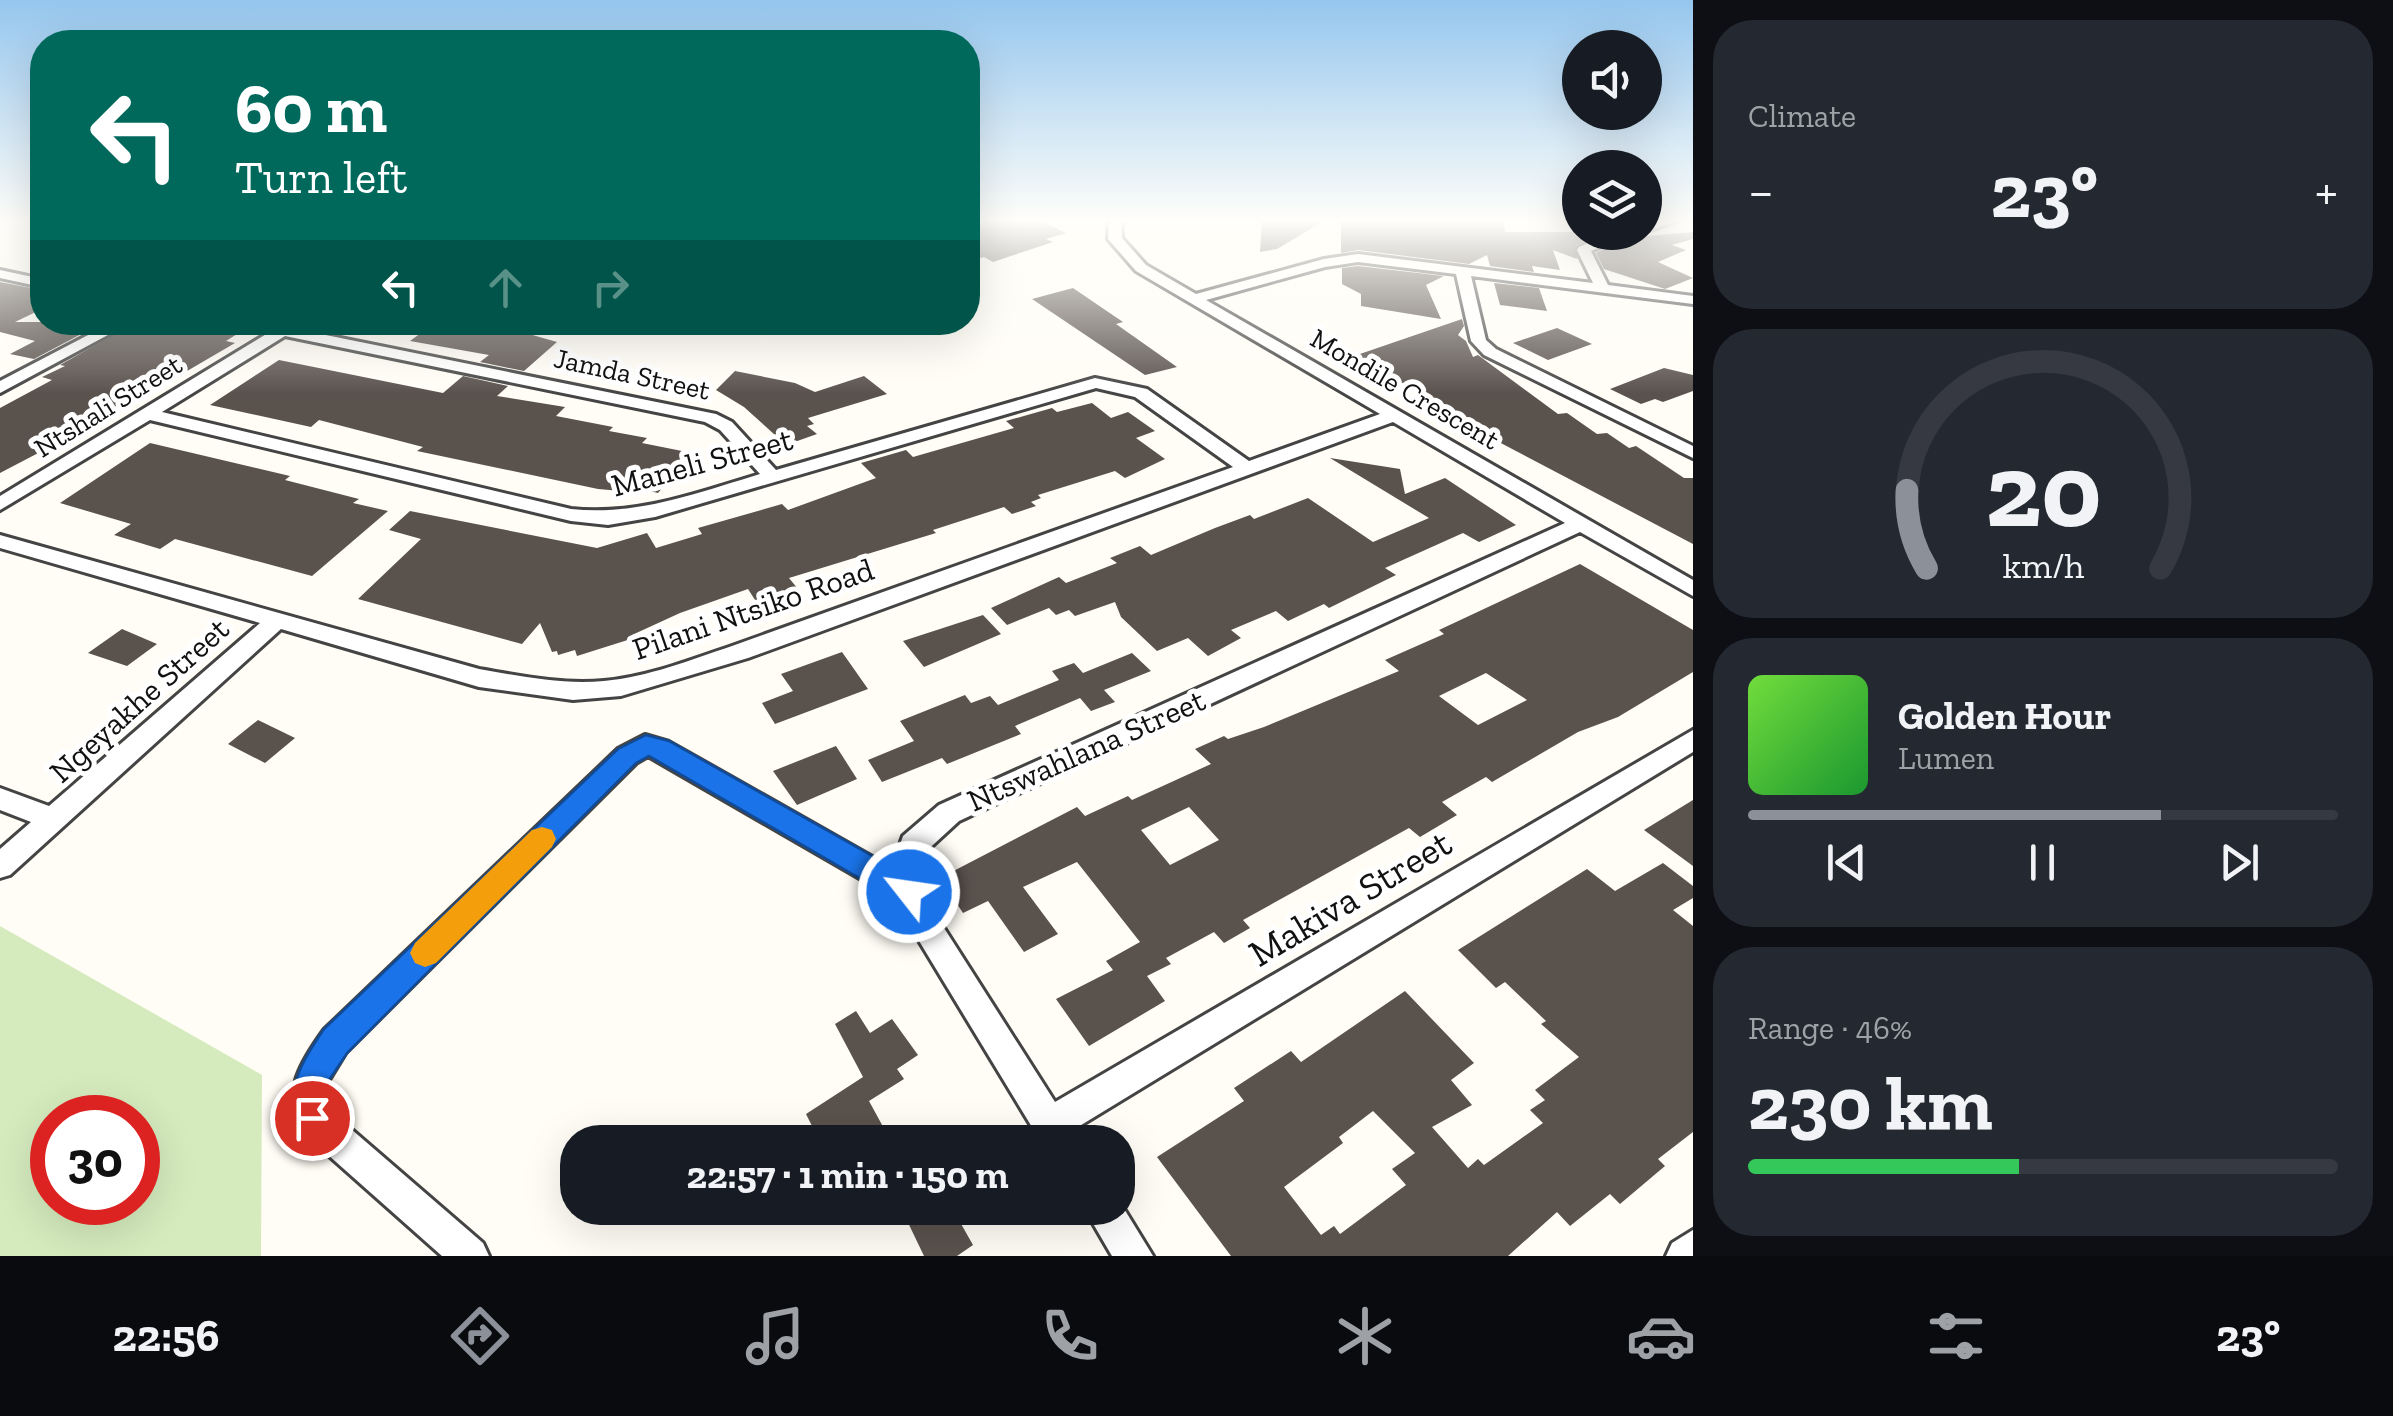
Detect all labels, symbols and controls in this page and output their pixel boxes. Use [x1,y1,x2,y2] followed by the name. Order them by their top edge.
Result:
[1562,30,1662,250] map controls
[1562,30,1662,130] button: sound
[235,66,387,150] text: 60 m
[70,70,200,200] icon: left
[1748,97,1856,135] text: Climate
[1991,146,2098,236] text: 23°
[1562,150,1662,250] button: layers
[235,151,407,205] text: Turn left
[1748,158,1774,224] text: −
[2315,158,2338,224] text: +
[373,260,428,315] icon: left
[478,260,533,315] icon: ahead
[583,260,638,315] icon: right
[1305,322,1506,457] street label: Mondile Crescent
[551,341,714,407] street label: Jamda Street
[28,347,188,464] street label: Ntshali Street
[607,420,797,504] street label: Maneli Street
[1985,428,2101,553] text: 20
[2002,544,2084,587] text: km/h
[628,550,879,668] street label: Pilani Ntsiko Road
[42,610,236,790] street label: Ngeyakhe Street
[961,680,1211,819] street label: Ntswahlana Street
[1898,693,2111,739] text: Golden Hour
[1898,739,1994,777] text: Lumen
[1240,820,1460,976] street label: Makiva Street
[1819,835,1874,890] icon: previous
[2015,835,2070,890] icon: pause
[2212,835,2267,890] icon: next
[857,840,961,944] position arrow
[1748,1009,1912,1047] text: Range · 46%
[1748,1058,1993,1148] text: 230 km
[270,1076,355,1161] pin
[285,1091,340,1146] icon: arrive
[30,1095,160,1225] speed limit sign: 30
[687,1152,1008,1198] text: 22:57 · 1 min · 150 m
[445,1301,515,1371] icon: directions
[740,1301,810,1371] icon: music
[1035,1301,1105,1371] icon: phone
[1330,1301,1400,1371] icon: climate
[1626,1301,1696,1371] icon: car
[1921,1301,1991,1371] icon: filters
[113,1309,220,1363] text: 22:56
[2216,1309,2280,1363] text: 23°

